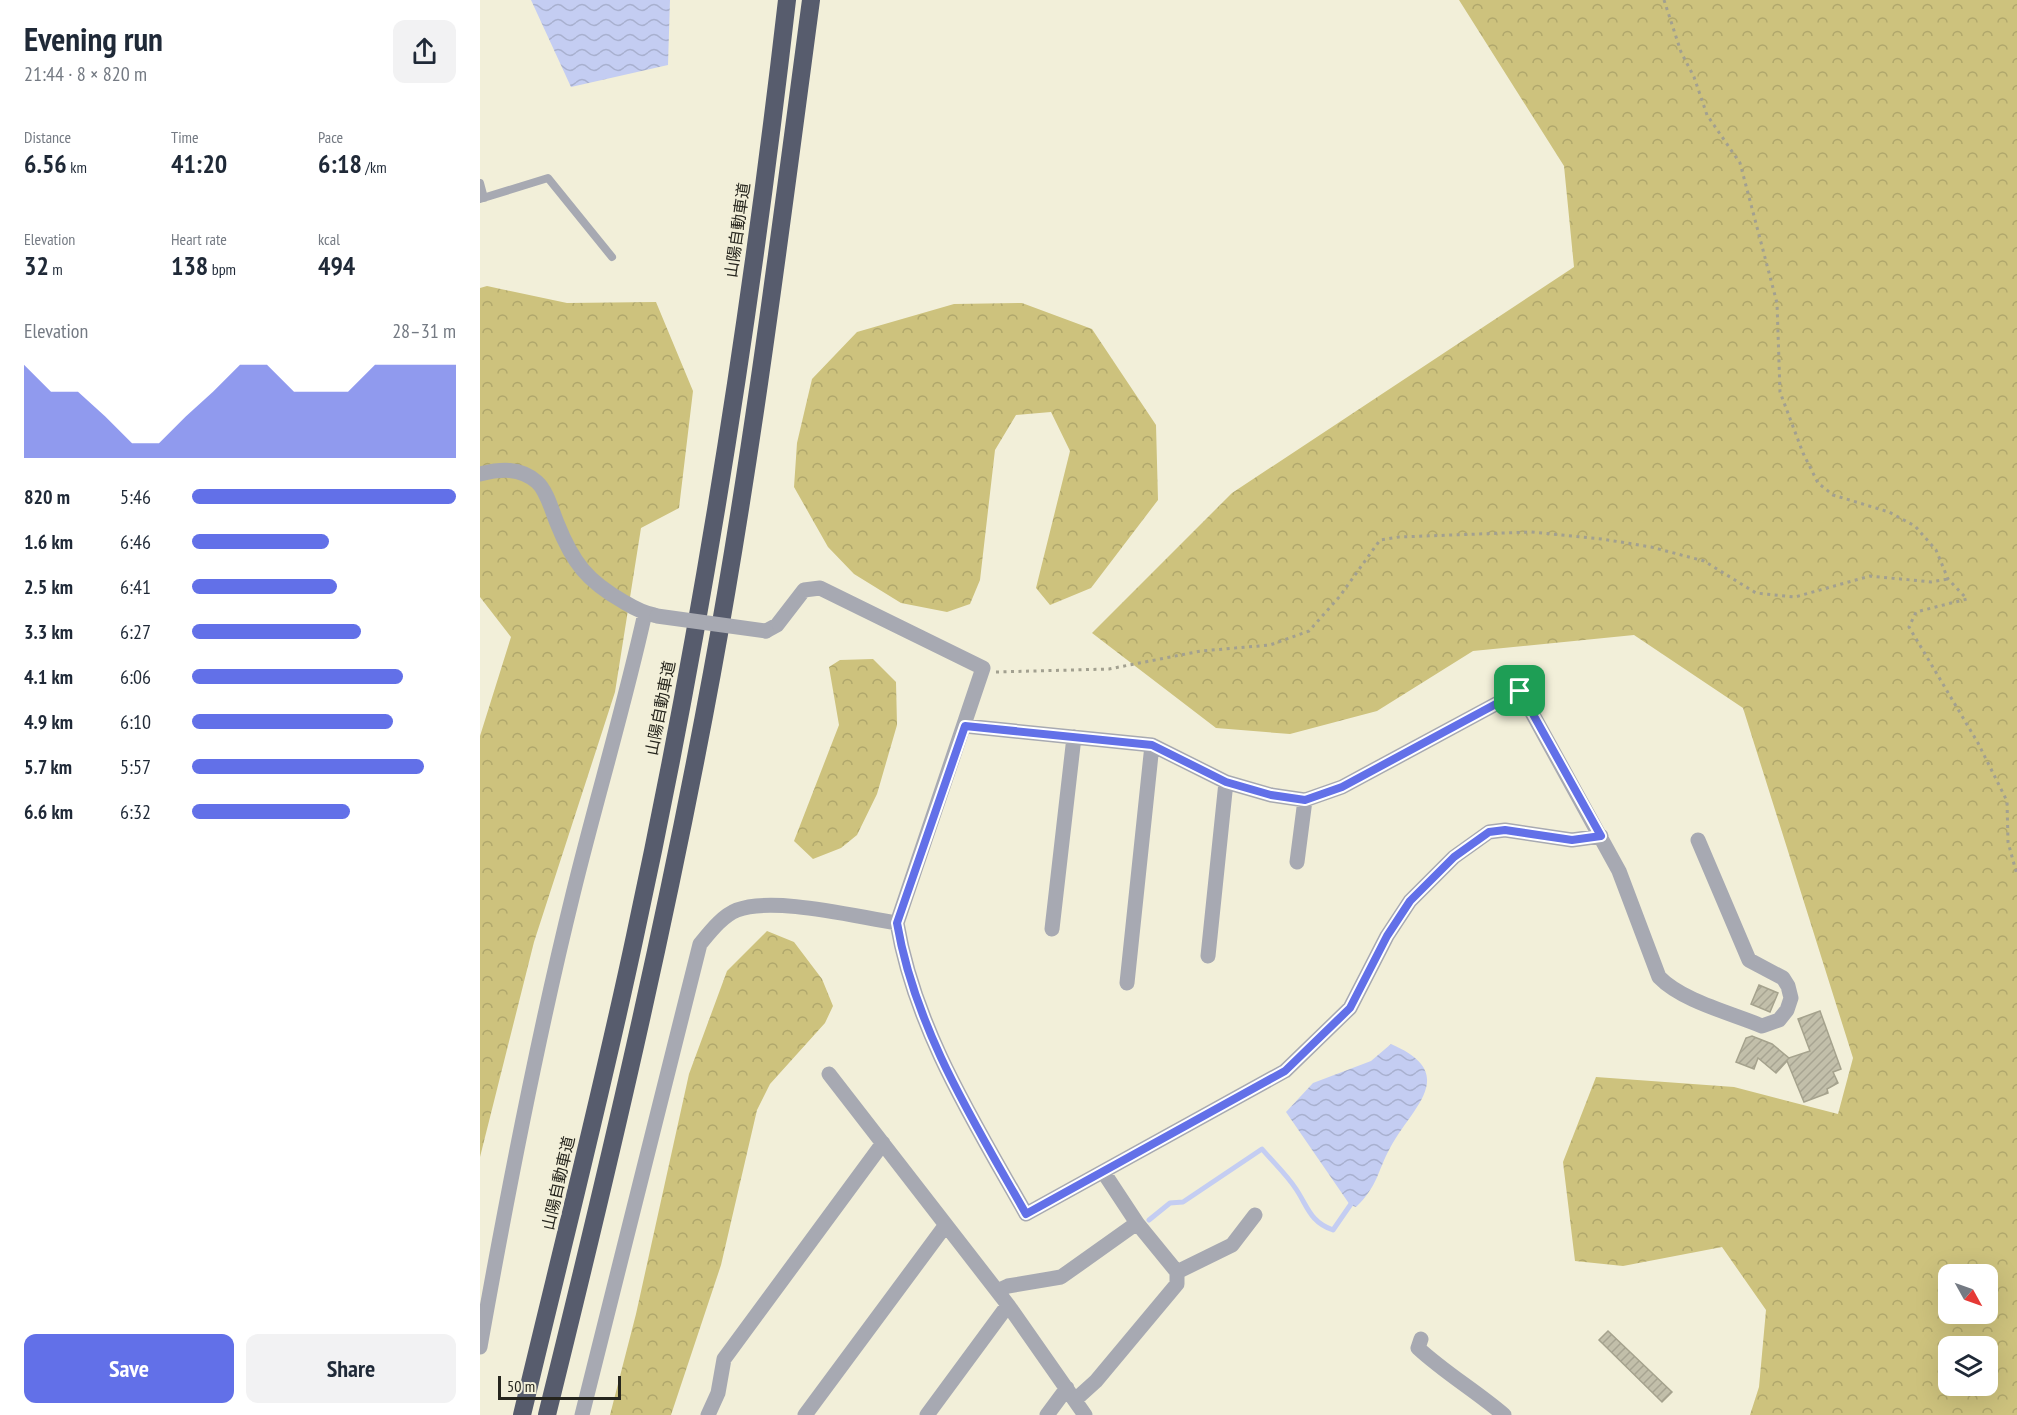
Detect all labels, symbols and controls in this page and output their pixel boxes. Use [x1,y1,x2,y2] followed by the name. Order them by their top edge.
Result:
[24,17,163,60] text: Evening run
[393,20,456,83] button: share
[24,61,147,87] text: 21:44 · 8 × 820 m
[24,127,71,147] text: Distance
[171,127,199,147] text: Time
[318,127,343,147] text: Pace
[24,147,67,180] text: 6.56
[171,147,227,180] text: 41:20
[318,147,362,180] text: 6:18
[67,157,87,177] text: km
[362,157,387,177] text: /km
[720,181,754,279] street label: 山陽自動車道
[24,229,75,249] text: Elevation
[171,229,227,249] text: Heart rate
[318,229,340,249] text: kcal
[24,249,49,282] text: 32
[171,249,208,282] text: 138
[318,249,355,282] text: 494
[49,259,63,279] text: m
[208,259,236,279] text: bpm
[24,318,88,344] text: Elevation
[392,318,456,344] text: 28–31 m
[24,484,70,510] text: 820 m
[120,484,151,510] text: 5:46
[24,529,73,555] text: 1.6 km
[120,529,151,555] text: 6:46
[24,574,73,600] text: 2.5 km
[120,574,151,600] text: 6:41
[24,619,73,645] text: 3.3 km
[120,619,151,645] text: 6:27
[641,659,679,757] street label: 山陽自動車道
[24,664,73,690] text: 4.1 km
[120,664,151,690] text: 6:06
[1494,665,1545,716] pin
[1503,674,1536,707] icon: arrive
[24,709,73,735] text: 4.9 km
[120,709,151,735] text: 6:10
[24,754,72,780] text: 5.7 km
[120,754,151,780] text: 5:57
[24,799,73,825] text: 6.6 km
[120,799,151,825] text: 6:32
[537,1134,579,1232] street label: 山陽自動車道
[1938,1264,1998,1324] north arrow
[1938,1264,1998,1396] map controls
[24,1334,234,1403] button: Save
[246,1334,456,1403] button: Share
[1938,1336,1998,1396] button: layers
[498,1373,621,1400] scale bar
[507,1376,535,1396] text: 50 m

